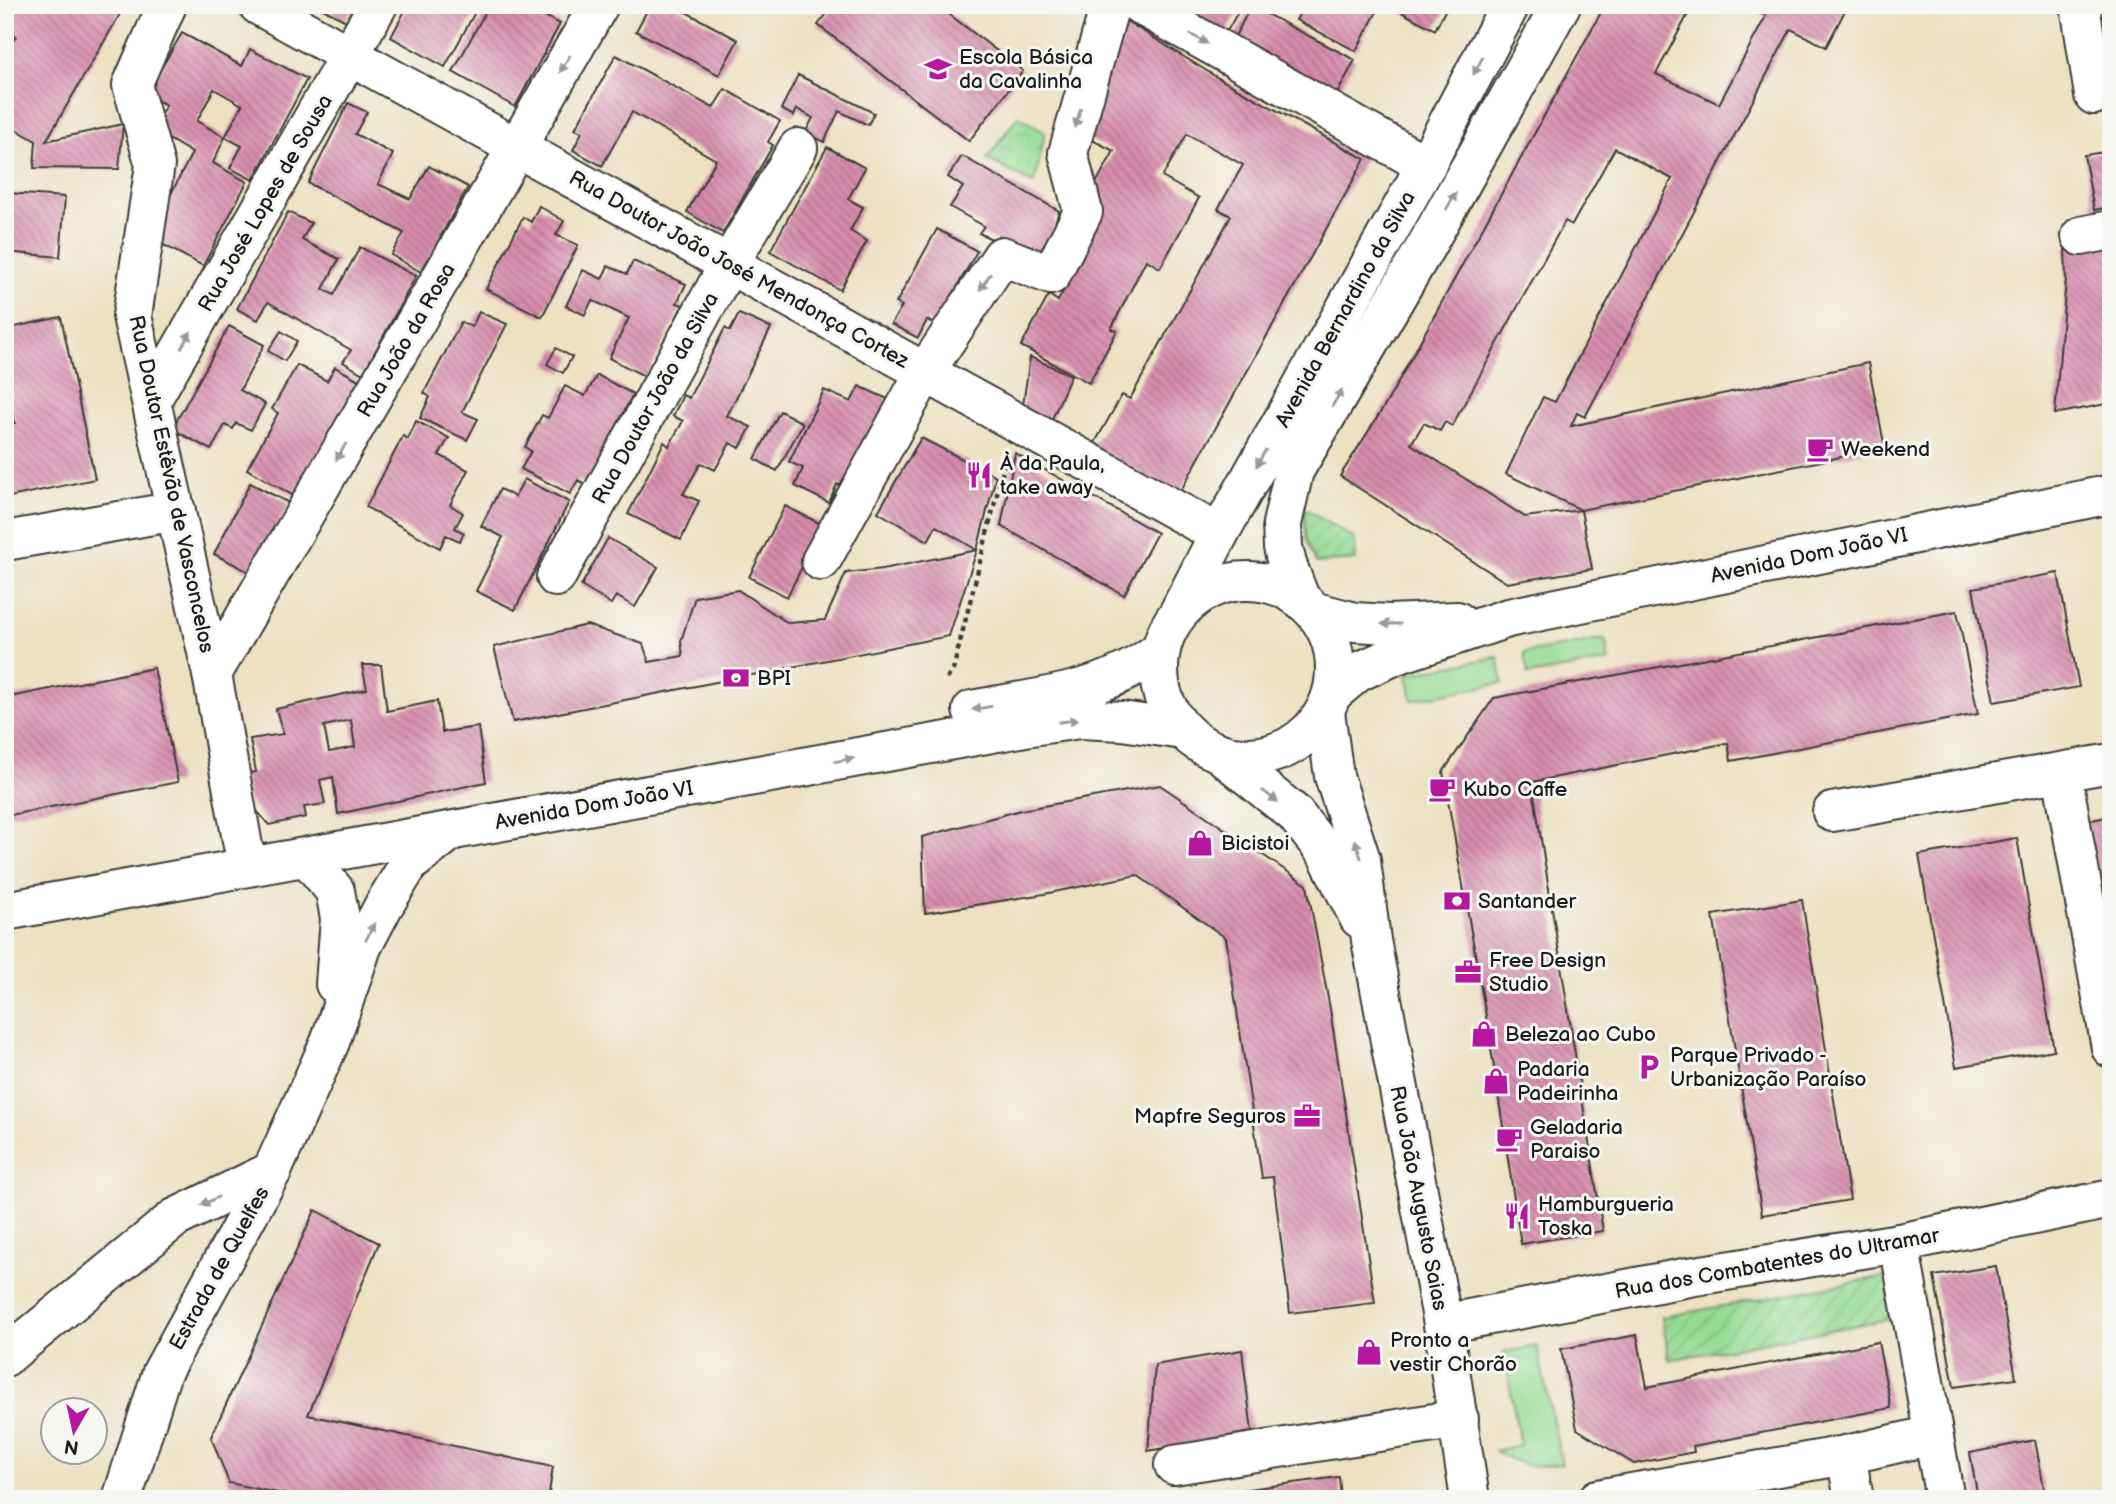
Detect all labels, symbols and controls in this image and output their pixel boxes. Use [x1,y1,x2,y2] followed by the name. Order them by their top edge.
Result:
[1190,33,1209,45] one-way arrow
[959,45,1093,94] place label: Escola Básica da Cavalinha
[923,54,953,84] school or university icon: Escola Básica da Cavalinha
[559,55,571,74] one-way arrow
[1472,56,1484,75] one-way arrow
[193,90,338,316] street label: Rua José Lopes de Sousa
[1073,108,1083,129] one-way arrow
[565,165,914,374] street label: Rua Doutor João José Mendonça Cortez
[1270,187,1421,432] street label: Avenida Bernardino da Silva
[1445,192,1457,211] one-way arrow
[352,259,461,422] street label: Rua João da Rosa
[978,272,991,292] one-way arrow
[587,288,724,508] street label: Rua Doutor João da Silva
[123,313,220,655] street label: Rua Doutor Estêvão de Vasconcelos
[180,331,192,350] one-way arrow
[1331,389,1343,408] one-way arrow
[1805,434,1835,464] cafe icon: Weekend
[1841,437,1930,462] place label: Weekend
[335,443,347,462] one-way arrow
[1255,448,1267,467] one-way arrow
[1000,451,1104,500] place label: À da Paula, take away
[964,460,994,490] restaurant icon: À da Paula, take away
[1708,522,1910,589] street label: Avenida Dom João VI
[1380,618,1402,630] one-way arrow
[721,663,751,693] bank icon: BPI
[757,666,791,691] place label: BPI
[971,702,993,713] one-way arrow
[1057,715,1079,726] one-way arrow
[833,754,855,765] one-way arrow
[1427,774,1457,804] cafe icon: Kubo Caffe
[493,776,695,835] street label: Avenida Dom João VI
[1463,777,1567,802] place label: Kubo Caffe
[1261,788,1279,802] one-way arrow
[1185,828,1215,858] shop icon: Bicistoi
[1221,831,1289,856] place label: Bicistoi
[1352,838,1362,859] one-way arrow
[1442,886,1472,916] bank icon: Santander
[1478,889,1576,914] place label: Santander
[364,922,375,942] one-way arrow
[1489,948,1606,997] place label: Free Design Studio
[1453,957,1483,987] office icon: Free Design Studio
[1469,1019,1499,1049] shop icon: Beleza ao Cubo
[1505,1022,1656,1047] place label: Beleza ao Cubo
[1670,1043,1867,1092] place label: Parque Privado - Urbanização Paraíso
[1634,1052,1664,1082] parking icon: Parque Privado - Urbanização Paraíso
[1517,1057,1619,1106] place label: Padaria Padeirinha
[1481,1066,1511,1096] shop icon: Padaria Padeirinha
[1384,1084,1453,1313] street label: Rua João Augusto Saias
[1292,1101,1322,1131] office icon: Mapfre Seguros
[1134,1104,1286,1129] place label: Mapfre Seguros
[1530,1115,1623,1164] place label: Geladaria Paraiso
[1494,1124,1524,1154] cafe icon: Geladaria Paraiso
[164,1182,275,1354] street label: Estrada de Quelfes
[1538,1192,1674,1241] place label: Hamburgueria Toska
[200,1195,220,1206] one-way arrow
[1502,1201,1532,1231] restaurant icon: Hamburgueria Toska
[1613,1223,1942,1304] street label: Rua dos Combatentes do Ultramar
[1389,1328,1517,1377] place label: Pronto a vestir Chorão
[1354,1337,1384,1367] shop icon: Pronto a vestir Chorão
[38,1396,108,1466] north arrow
[63,1434,80,1459] text: N

